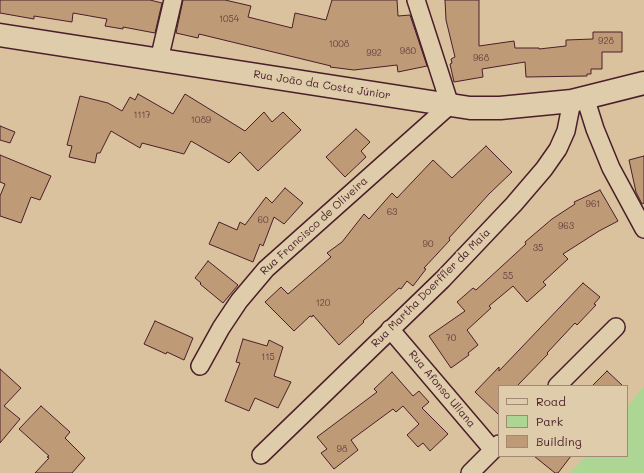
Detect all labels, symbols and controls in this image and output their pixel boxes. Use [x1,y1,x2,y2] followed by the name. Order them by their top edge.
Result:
[219,14,239,24] house number: 1054
[598,36,614,46] house number: 928
[329,39,349,49] house number: 1008
[400,46,416,56] house number: 980
[366,48,382,58] house number: 992
[473,53,489,63] house number: 968
[252,68,392,102] street label: Rua João da Costa Júnior
[133,110,151,120] house number: 1117
[191,115,211,125] house number: 1089
[257,174,371,278] street label: Rua Francisco de Oliveira
[586,199,600,209] house number: 961
[387,207,397,217] house number: 63
[258,215,268,225] house number: 60
[558,221,574,231] house number: 963
[369,226,493,350] street label: Rua Martha Doerffler da Maia
[423,239,433,249] house number: 90
[533,243,543,253] house number: 35
[503,271,513,281] house number: 55
[316,298,330,308] house number: 120
[446,333,456,343] house number: 70
[406,348,478,430] street label: Rua Afonso Uliana
[261,352,275,362] house number: 115
[498,385,628,457] legend
[536,393,566,409] text: Road
[536,413,563,429] text: Park
[536,433,582,449] text: Building
[337,444,347,454] house number: 98

